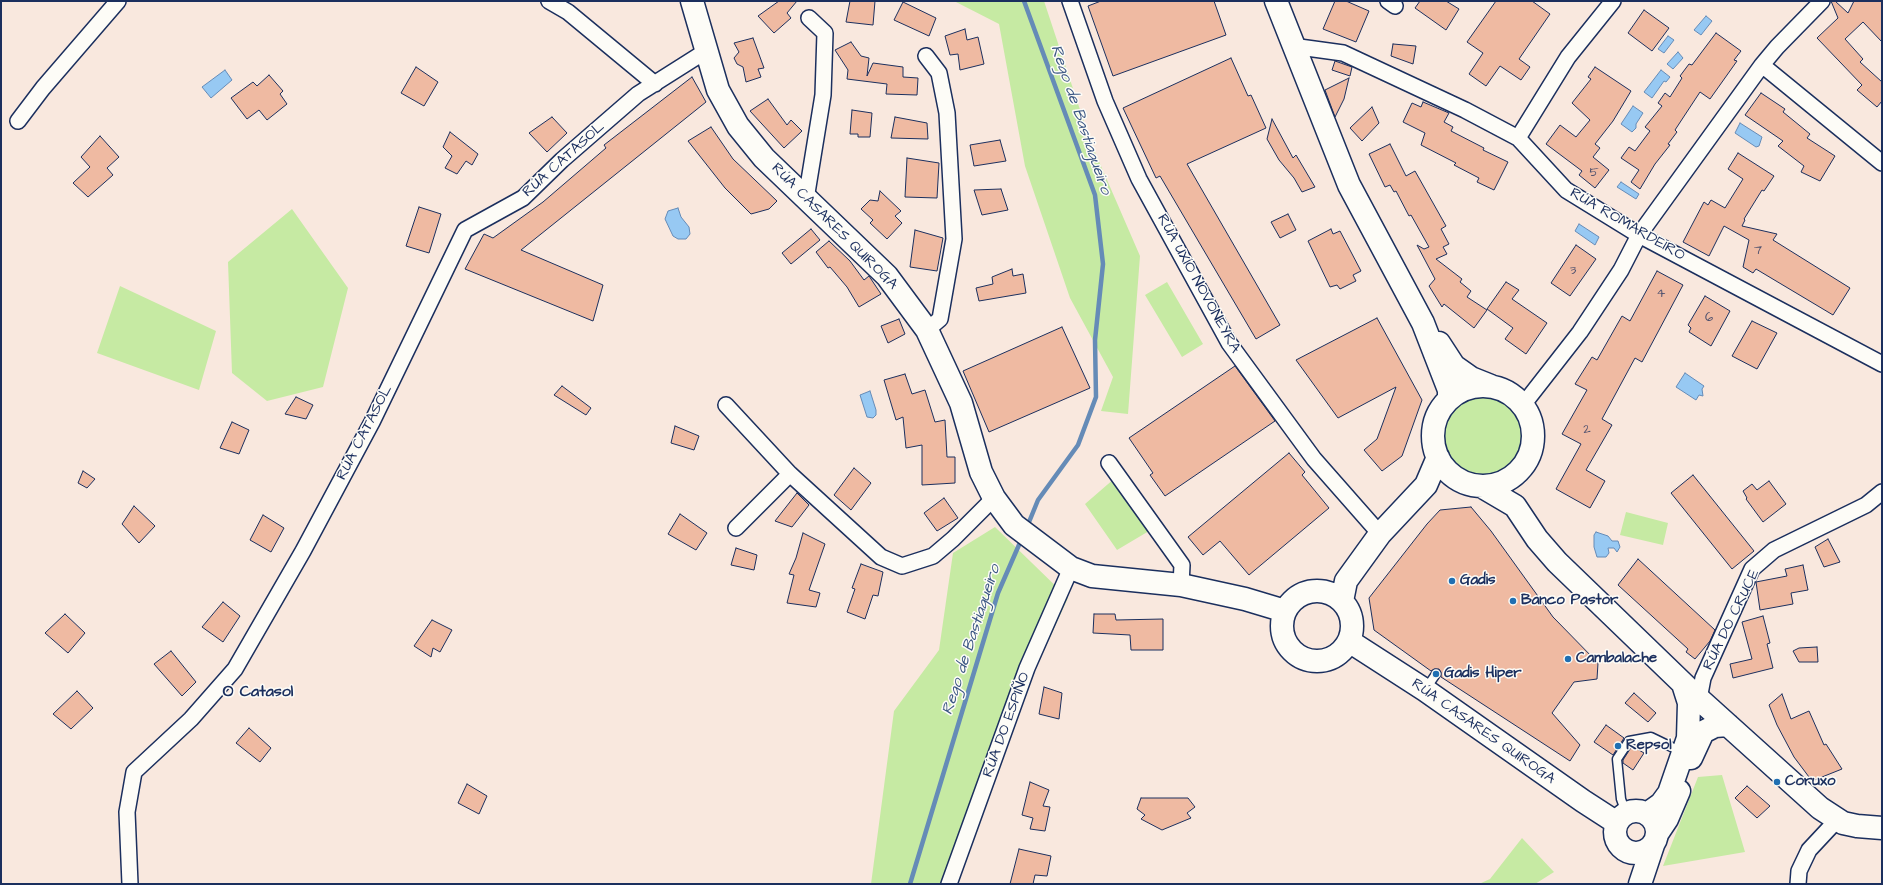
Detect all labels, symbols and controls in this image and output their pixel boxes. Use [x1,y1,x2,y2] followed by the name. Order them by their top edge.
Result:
[1045,43,1115,197] water label: Rego de Bastiagueiro
[519,119,609,201] street label: RÚA CATASOL
[767,160,901,294] street label: RÚA CASARES QUIROGA
[1589,165,1599,181] house number: 5
[1566,185,1688,265] street label: RÚA ROMARDEIRO
[1152,211,1244,357] street label: RÚA UXÍO NOVONEYRA
[1754,243,1762,259] house number: 7
[1570,263,1576,279] house number: 3
[1657,286,1665,302] house number: 4
[1705,310,1713,326] house number: 6
[333,383,397,483] street label: RÚA CATASOL
[1583,422,1591,438] house number: 2
[939,562,1005,718] water label: Rego de Bastiagueiro
[1700,567,1764,673] street label: RÚA DO CRUCE
[1460,572,1496,590] place label: Gadis
[1447,576,1457,586] marker: Gadis
[1521,592,1618,610] place label: Banco Pastor
[1508,596,1518,606] marker: Banco Pastor
[1576,650,1657,668] place label: Cambalache
[1563,654,1573,664] marker: Cambalache
[1444,665,1522,683] place label: Gadis Hiper
[1431,669,1441,679] marker: Gadis Hiper
[980,670,1034,780] street label: RÚA DO ESPIÑO
[1408,675,1558,789] street label: RÚA CASARES QUIROGA
[223,683,293,703] district label: O Catasol
[1626,737,1671,755] place label: Repsol
[1613,741,1623,751] marker: Repsol
[1785,773,1835,791] place label: Coruxo
[1772,777,1782,787] marker: Coruxo

